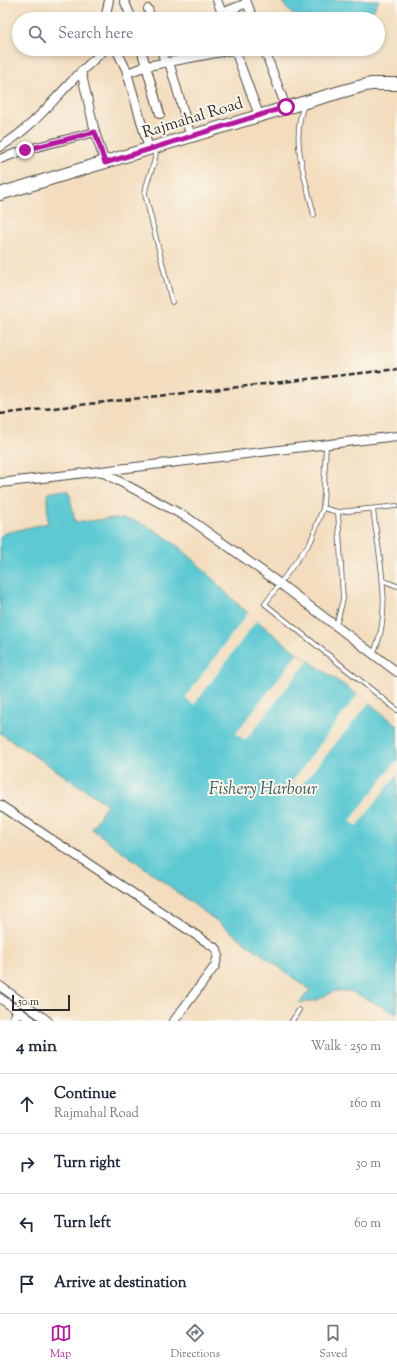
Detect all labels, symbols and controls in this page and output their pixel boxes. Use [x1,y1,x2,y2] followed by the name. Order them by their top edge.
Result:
[12,12,385,56] search box
[26,23,48,45] icon: search
[58,24,133,45] text: Search here
[140,93,246,145] street label: Rajmahal Road
[277,98,295,116] route start
[16,141,34,159] route end
[209,778,317,802] water label: Fishery Harbour
[12,993,70,1012] scale bar
[18,994,39,1010] text: 50 m
[16,1035,57,1059] text: 4 min
[311,1038,381,1056] text: Walk · 250 m
[54,1084,116,1105] text: Continue
[16,1093,38,1115] icon: ahead
[350,1095,381,1113] text: 160 m
[54,1105,139,1123] text: Rajmahal Road
[16,1153,38,1175] icon: right
[54,1153,120,1174] text: Turn right
[355,1155,381,1173] text: 30 m
[16,1213,38,1235] icon: left
[54,1213,111,1234] text: Turn left
[354,1215,381,1233] text: 60 m
[16,1273,38,1295] icon: arrive
[54,1273,187,1294] text: Arrive at destination
[50,1322,72,1362] tab: Map
[171,1322,220,1362] tab: Directions
[319,1322,347,1362] tab: Saved

